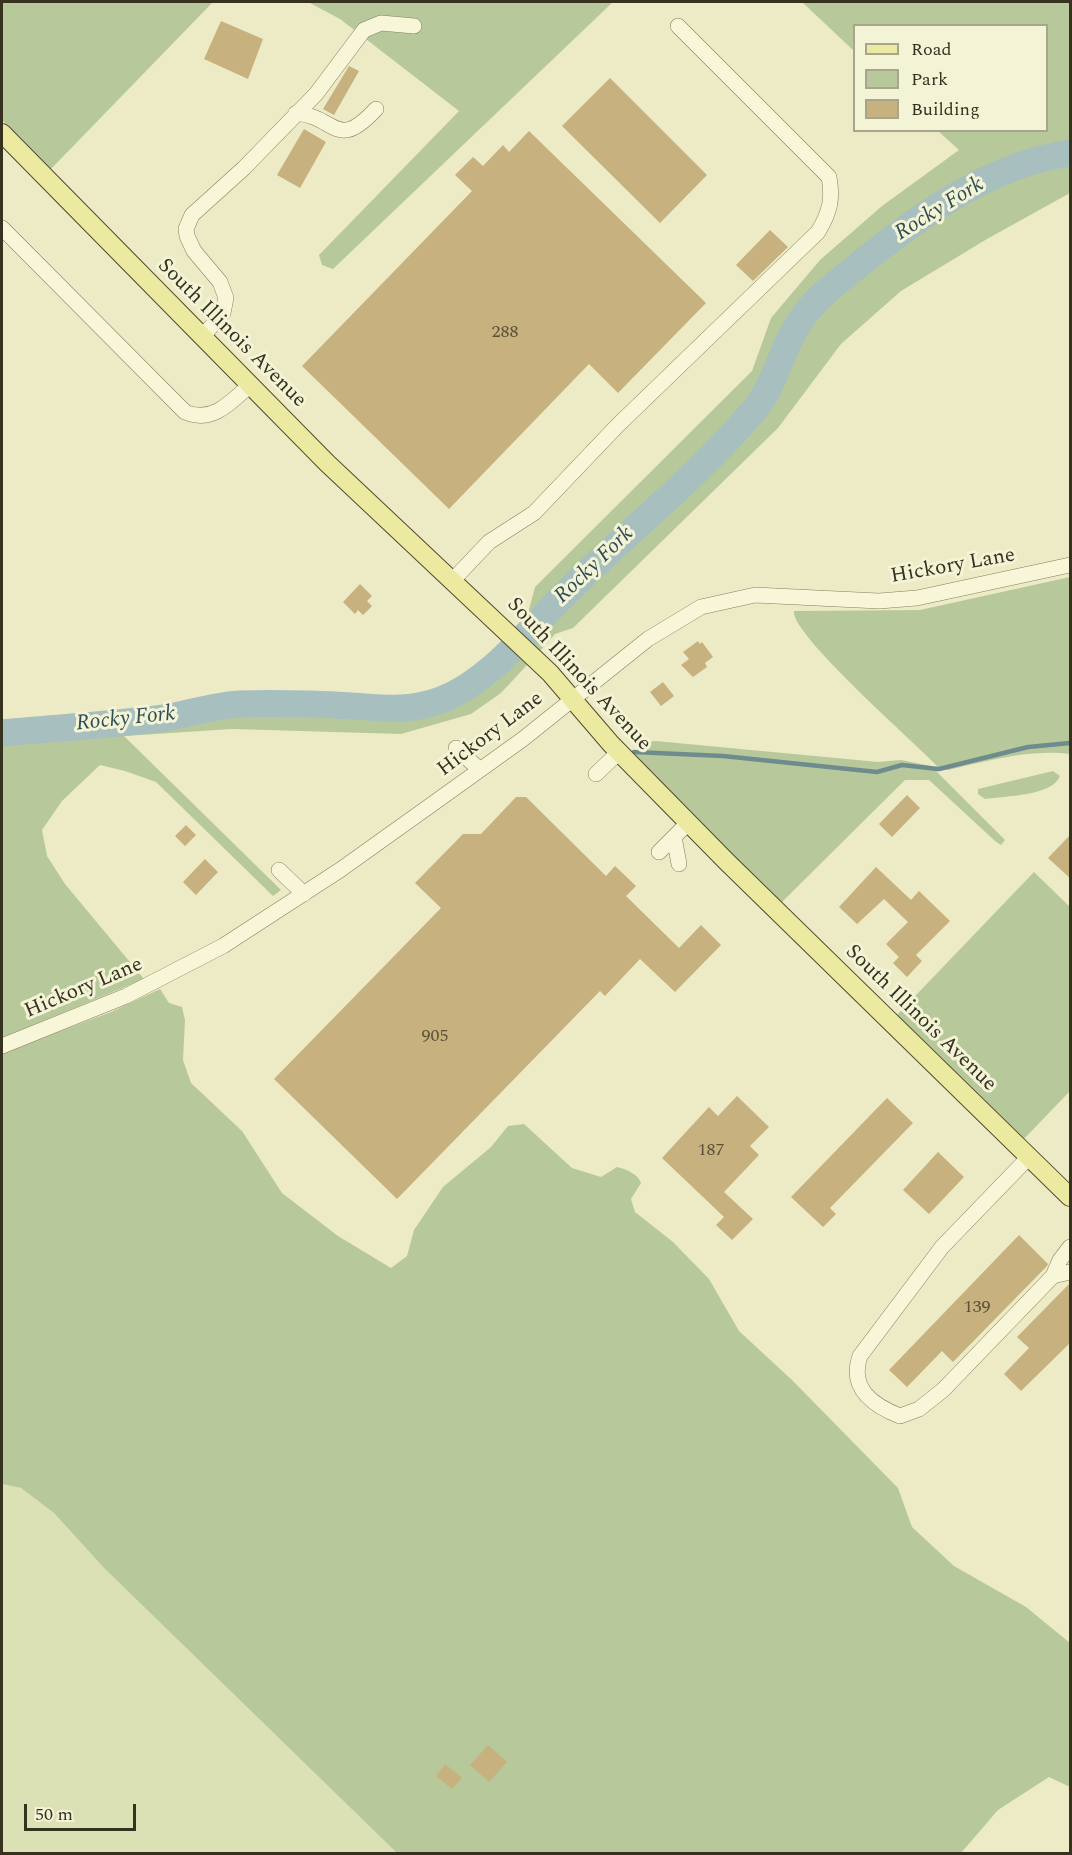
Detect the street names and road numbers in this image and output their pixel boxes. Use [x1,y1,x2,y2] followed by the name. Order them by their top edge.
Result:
[151,254,311,414] street label: South Illinois Avenue
[889,544,1017,590] street label: Hickory Lane
[500,593,656,757] street label: South Illinois Avenue
[433,687,549,783] street label: Hickory Lane
[839,940,1001,1098] street label: South Illinois Avenue
[21,953,147,1025] street label: Hickory Lane

